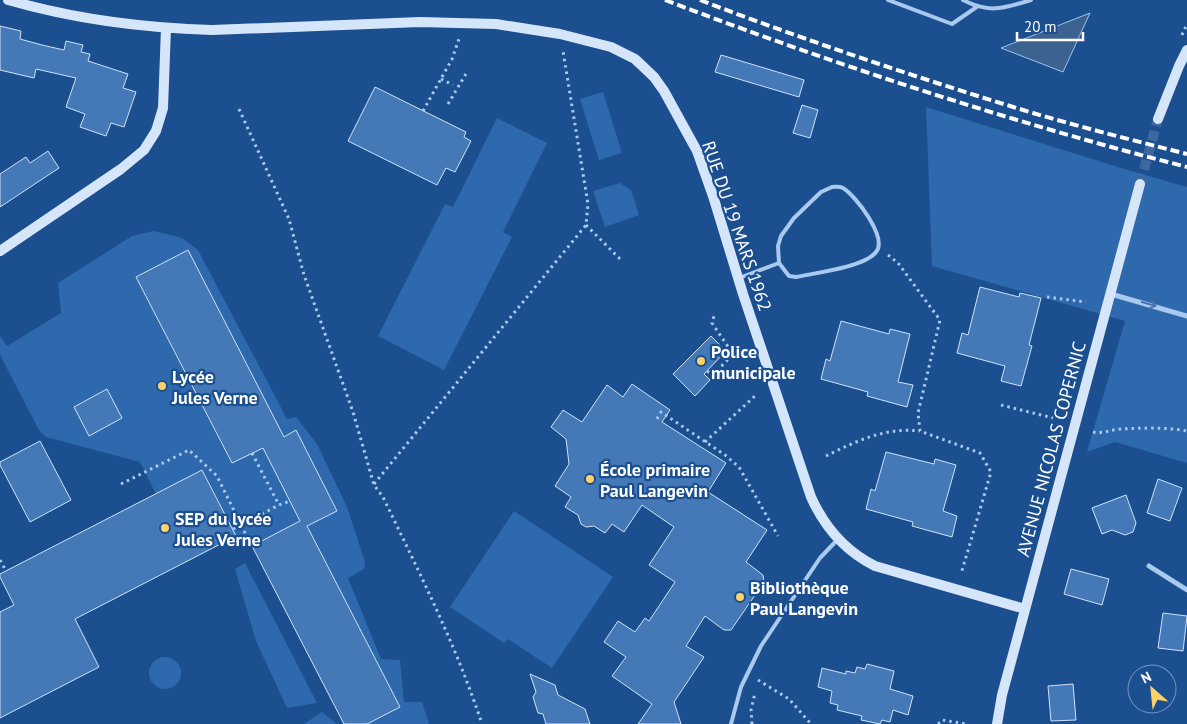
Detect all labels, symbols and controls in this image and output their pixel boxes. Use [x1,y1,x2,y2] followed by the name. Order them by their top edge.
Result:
[1017,10,1083,42] scale bar
[1024,17,1057,36] text: 20 m
[697,138,777,314] street label: RUE DU 19 MARS 1962
[1140,300,1156,310] one-way arrow
[1011,339,1091,559] street label: AVENUE NICOLAS COPERNIC
[711,340,796,384] place label: Police municipale
[695,355,707,367] marker: Police municipale
[171,365,258,409] place label: Lycée Jules Verne
[156,380,168,392] marker: Lycée Jules Verne
[600,458,710,502] place label: École primaire Paul Langevin
[584,473,596,485] marker: École primaire Paul Langevin
[174,507,271,551] place label: SEP du lycée Jules Verne
[159,522,171,534] marker: SEP du lycée Jules Verne
[750,576,858,620] place label: Bibliothèque Paul Langevin
[734,591,746,603] marker: Bibliothèque Paul Langevin
[1127,664,1177,714] north arrow
[1138,667,1154,688] text: N

